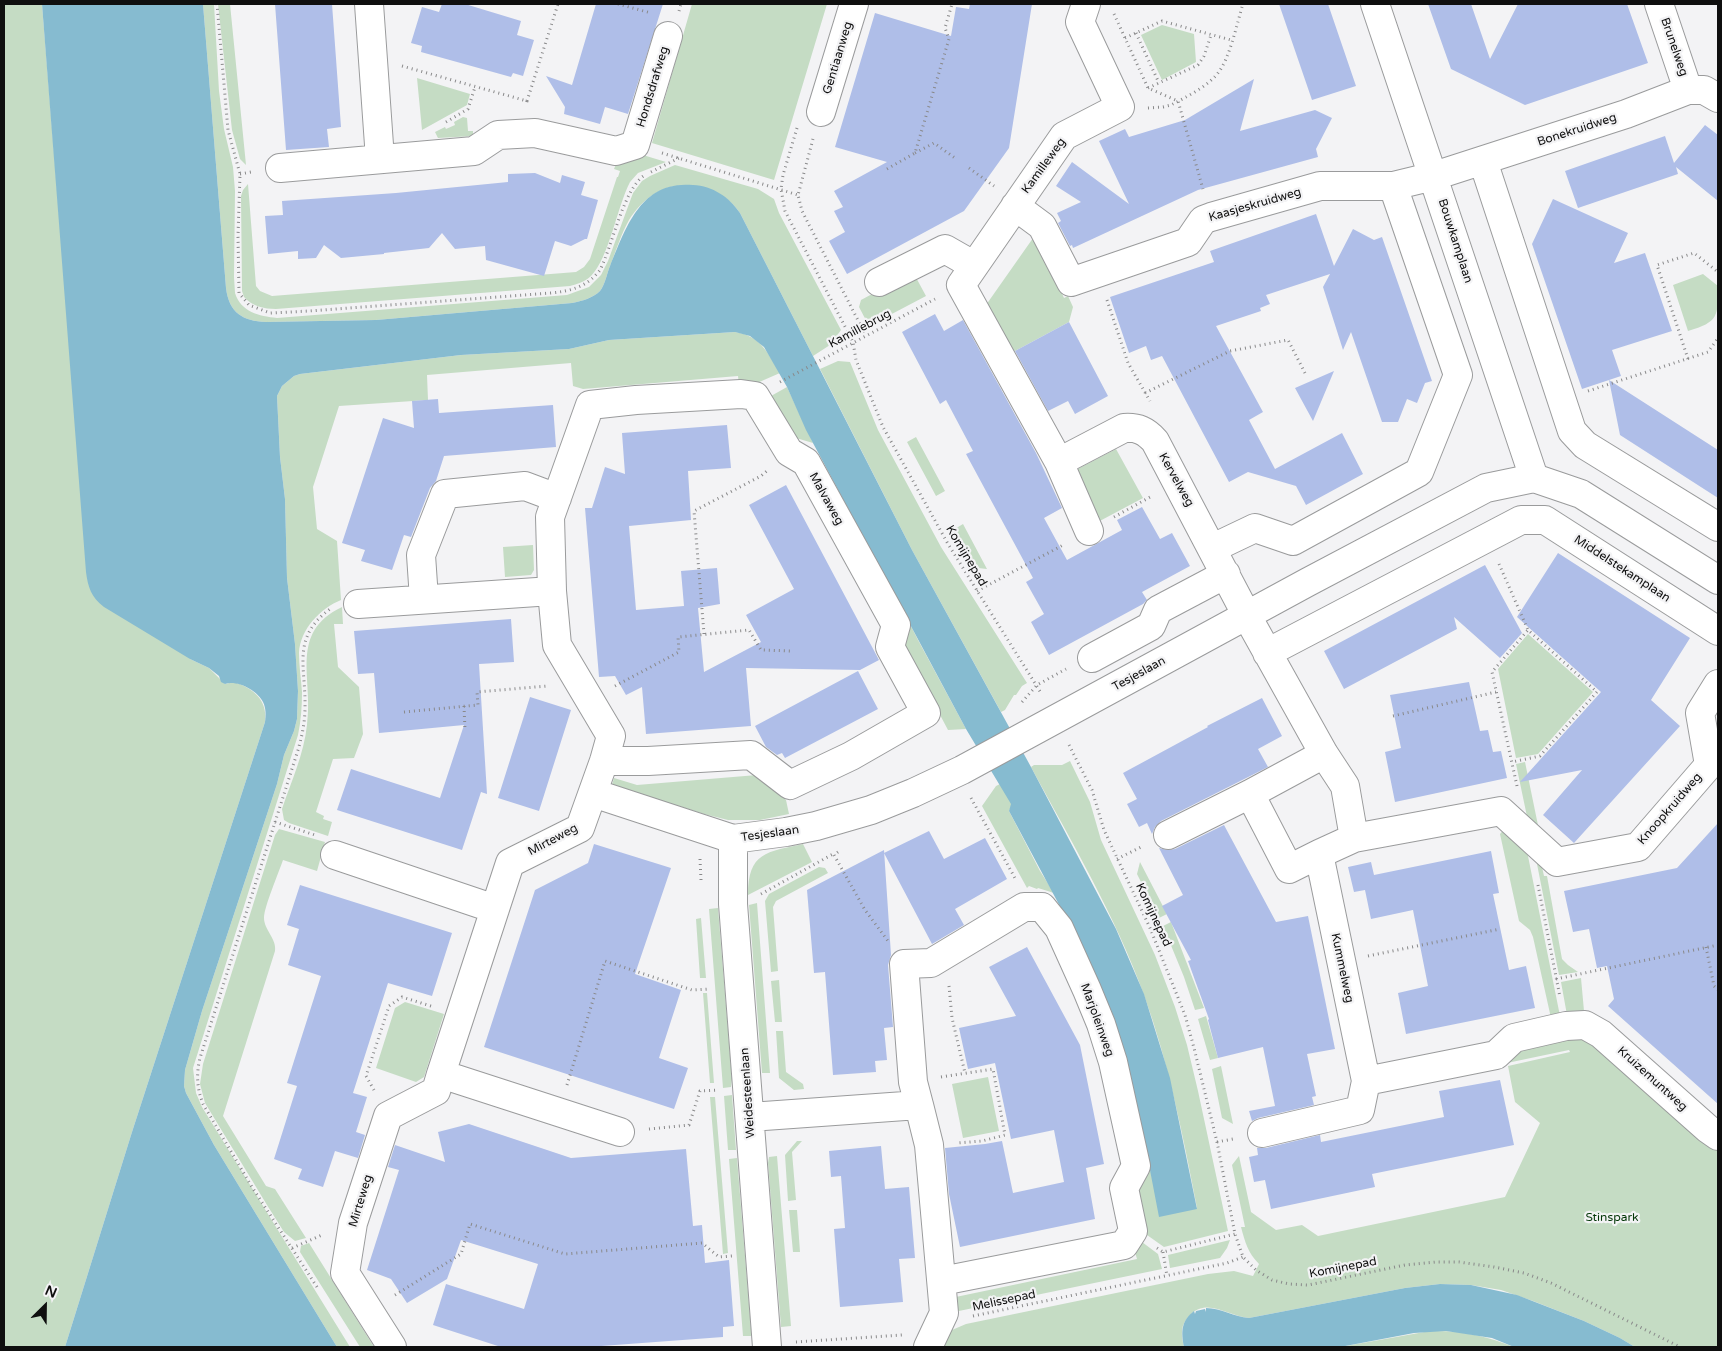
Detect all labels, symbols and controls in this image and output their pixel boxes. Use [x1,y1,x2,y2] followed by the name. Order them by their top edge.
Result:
[1657,16,1691,78] street label: Brunelweg
[820,20,856,96] street label: Gentiaanweg
[634,45,672,129] street label: Hondsdrafweg
[1536,110,1618,150] street label: Bonekruidweg
[1019,135,1069,197] street label: Kamilleweg
[1207,185,1303,225] street label: Kaasjeskruidweg
[1435,197,1475,285] street label: Bouwkamplaan
[826,307,894,351] street label: Kamillebrug
[1155,451,1197,509] street label: Kervelweg
[806,470,846,528] street label: Malvaweg
[942,523,990,589] street label: Komijnepad
[1571,532,1673,606] street label: Middelstekamplaan
[1110,654,1168,694] street label: Tesjeslaan
[1635,770,1705,848] street label: Knoopkruidweg
[526,821,580,859] street label: Mirteweg
[740,823,800,845] street label: Tesjeslaan
[1132,881,1174,949] street label: Komijnepad
[1328,932,1356,1004] street label: Kummelweg
[1077,981,1117,1059] street label: Marjoleinweg
[1614,1044,1690,1114] street label: Kruizemuntweg
[738,1047,758,1139] street label: Weidesteenlaan
[346,1173,376,1229] street label: Mirteweg
[1585,1211,1639,1225] park label: Stinspark
[1308,1254,1378,1282] street label: Komijnepad
[20,1281,70,1331] north arrow
[43,1282,60,1302] text: N
[971,1287,1037,1315] street label: Melissepad

